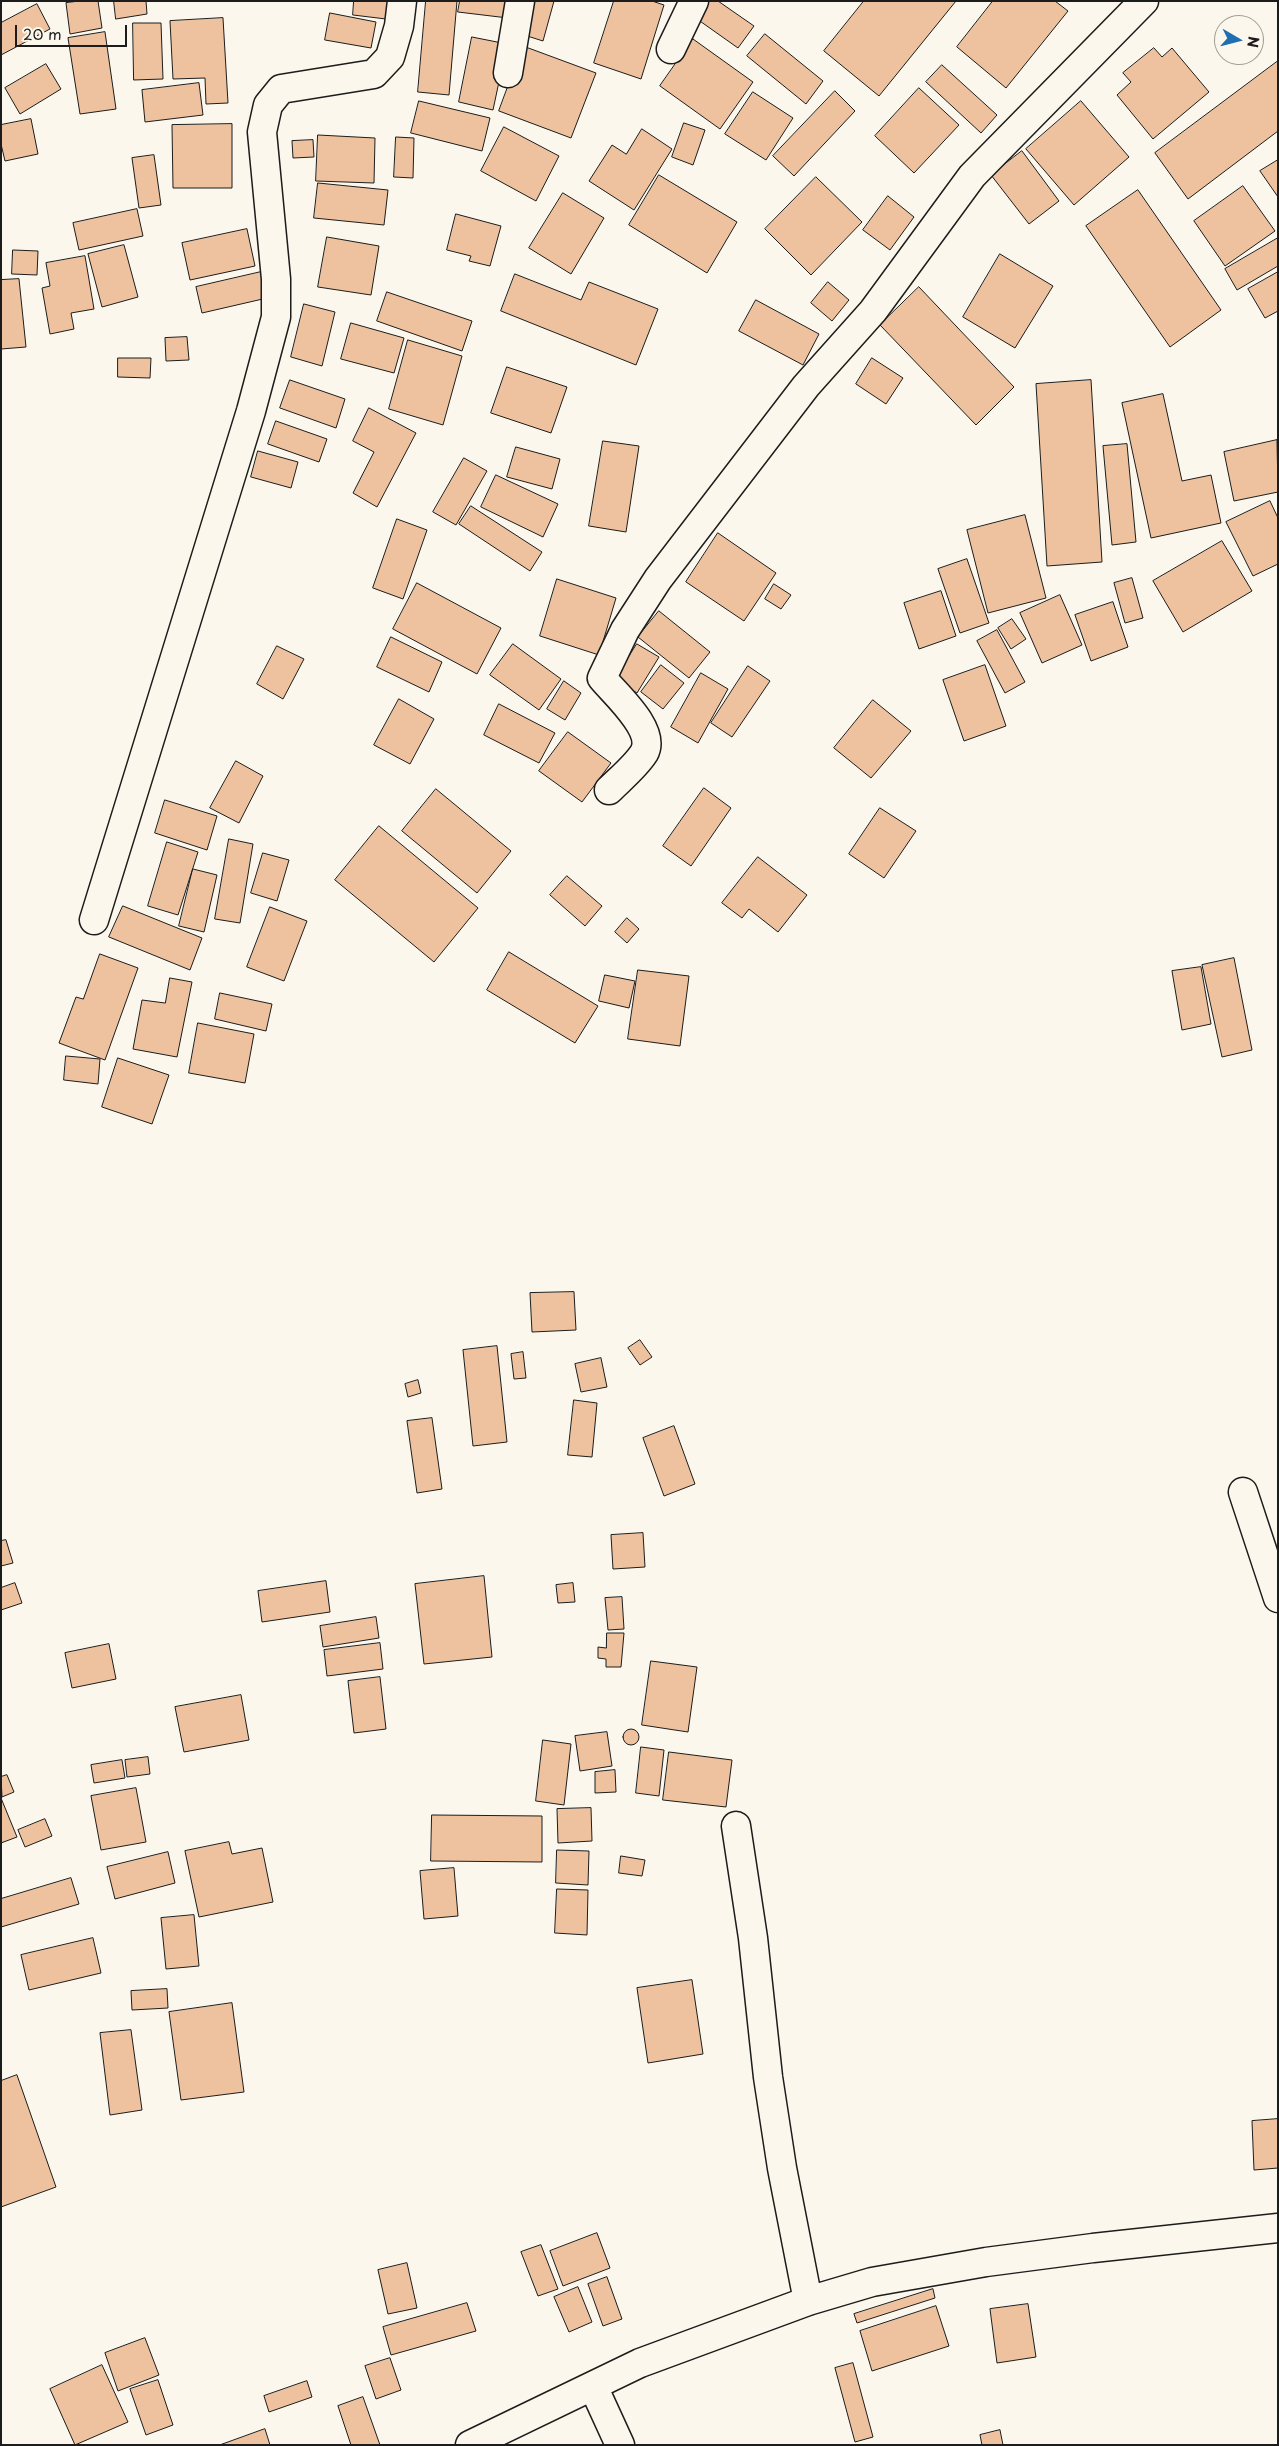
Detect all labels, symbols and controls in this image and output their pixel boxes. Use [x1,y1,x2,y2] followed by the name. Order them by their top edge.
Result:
[18,15,130,47] scale bar
[1214,15,1264,65] north arrow
[23,22,62,45] text: 20 m
[1242,35,1265,49] text: N

